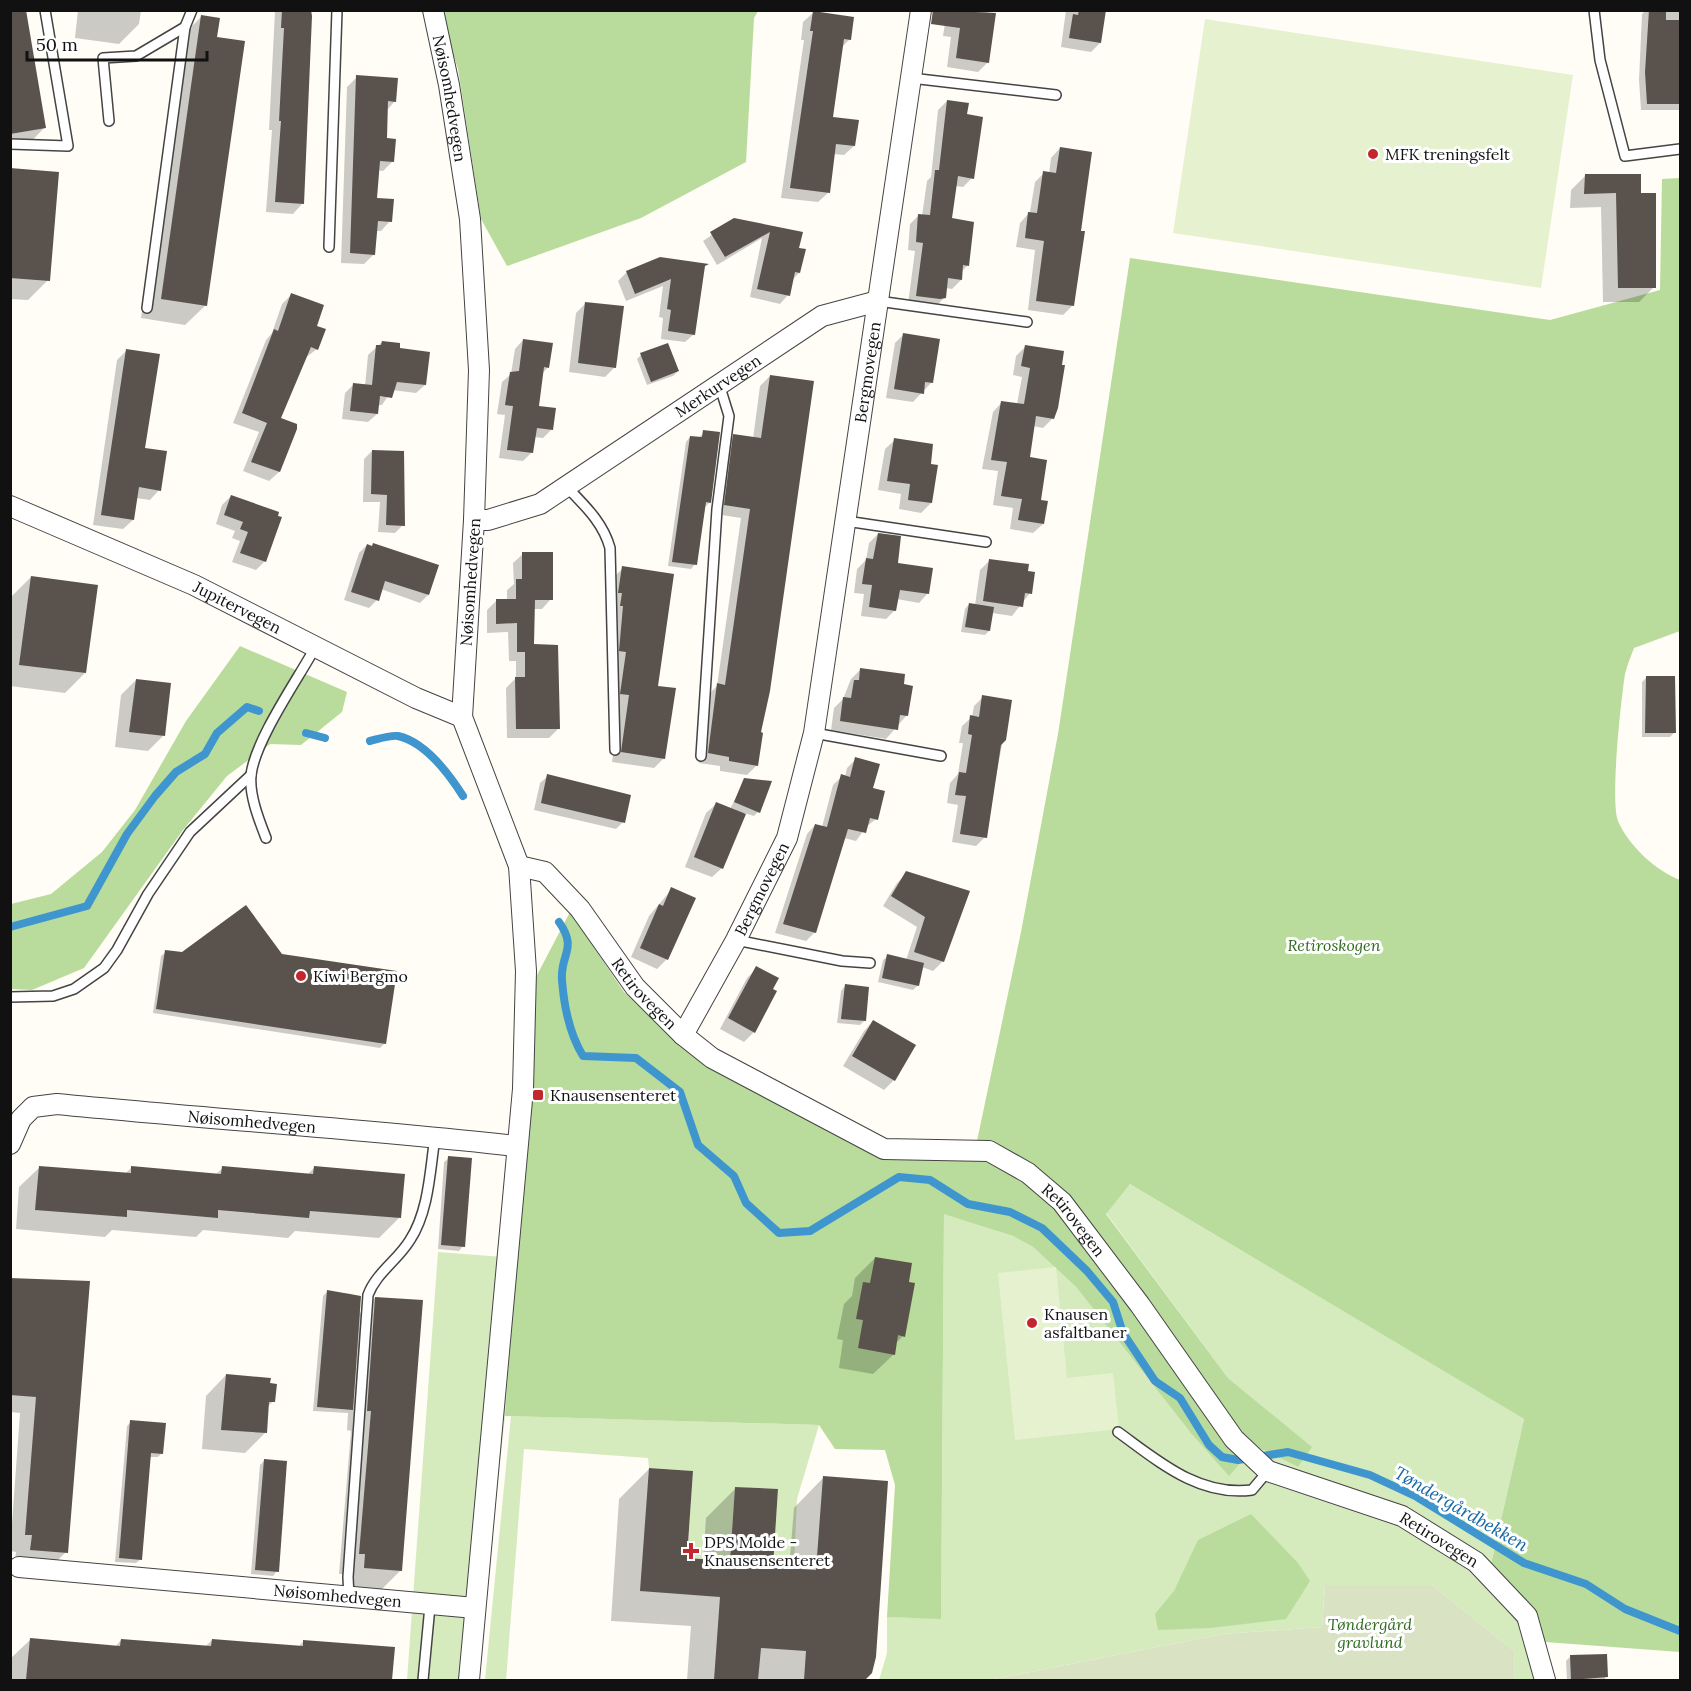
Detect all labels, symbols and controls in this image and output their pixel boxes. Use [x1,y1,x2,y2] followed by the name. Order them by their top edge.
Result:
[27,24,207,62] scale bar
[36,33,78,56] text: 50 m
[429,33,471,164] street label: Nøisomhedvegen
[1385,144,1511,164] place label: MFK treningsfelt
[1366,147,1380,161] marker: MFK treningsfelt
[850,320,885,424] street label: Bergmovegen
[671,350,765,421] street label: Merkurvegen
[456,517,484,647] street label: Nøisomhedvegen
[189,576,285,638] street label: Jupitervegen
[730,839,793,939] street label: Bergmovegen
[1287,935,1381,955] park label: Retiroskogen
[607,954,682,1034] street label: Retirovegen
[313,966,408,986] place label: Kiwi Bergmo
[294,969,308,983] marker: Kiwi Bergmo
[550,1085,677,1105] place label: Knausensenteret
[531,1088,545,1102] marker: Knausensenteret
[187,1106,317,1137] street label: Nøisomhedvegen
[1038,1179,1110,1261] street label: Retirovegen
[1044,1304,1127,1342] place label: Knausen asfaltbaner
[1025,1316,1039,1330] marker: Knausen asfaltbaner
[1390,1461,1532,1556] water label: Tøndergårdbekken
[1396,1507,1483,1571] street label: Retirovegen
[704,1532,831,1570] place label: DPS Molde - Knausensenteret
[682,1542,700,1560] marker: DPS Molde - Knausensenteret
[273,1580,403,1611] street label: Nøisomhedvegen
[1328,1614,1412,1652] park label: Tøndergård gravlund

